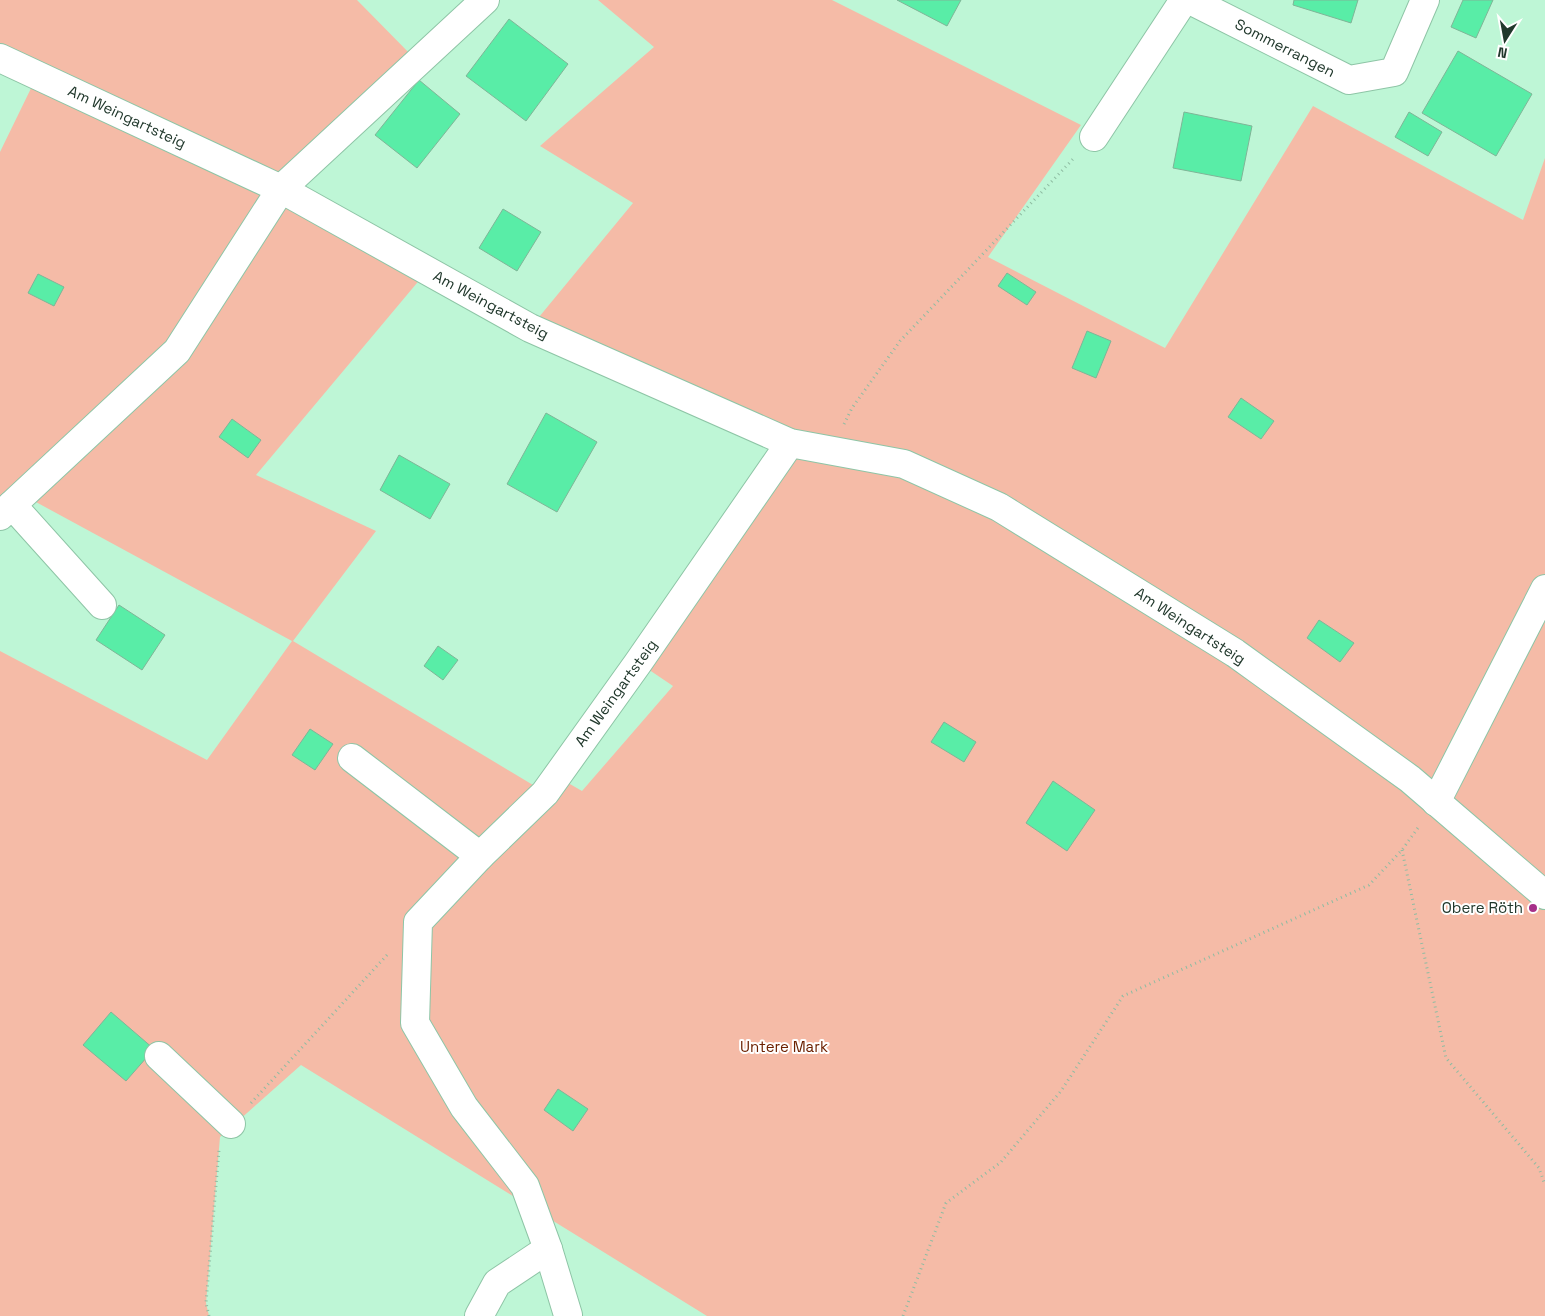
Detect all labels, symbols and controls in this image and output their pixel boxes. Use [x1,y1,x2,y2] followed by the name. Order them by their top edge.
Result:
[1232,14,1338,81] street label: Sommerrangen
[1480,15,1530,65] north arrow
[1496,43,1509,62] text: N
[65,81,189,152] street label: Am Weingartsteig
[430,266,552,343] street label: Am Weingartsteig
[1131,583,1249,668] street label: Am Weingartsteig
[570,635,661,750] street label: Am Weingartsteig
[1442,898,1523,917] place label: Obere Röth
[1527,902,1539,914] marker: Obere Röth
[740,1037,828,1056] park label: Untere Mark

